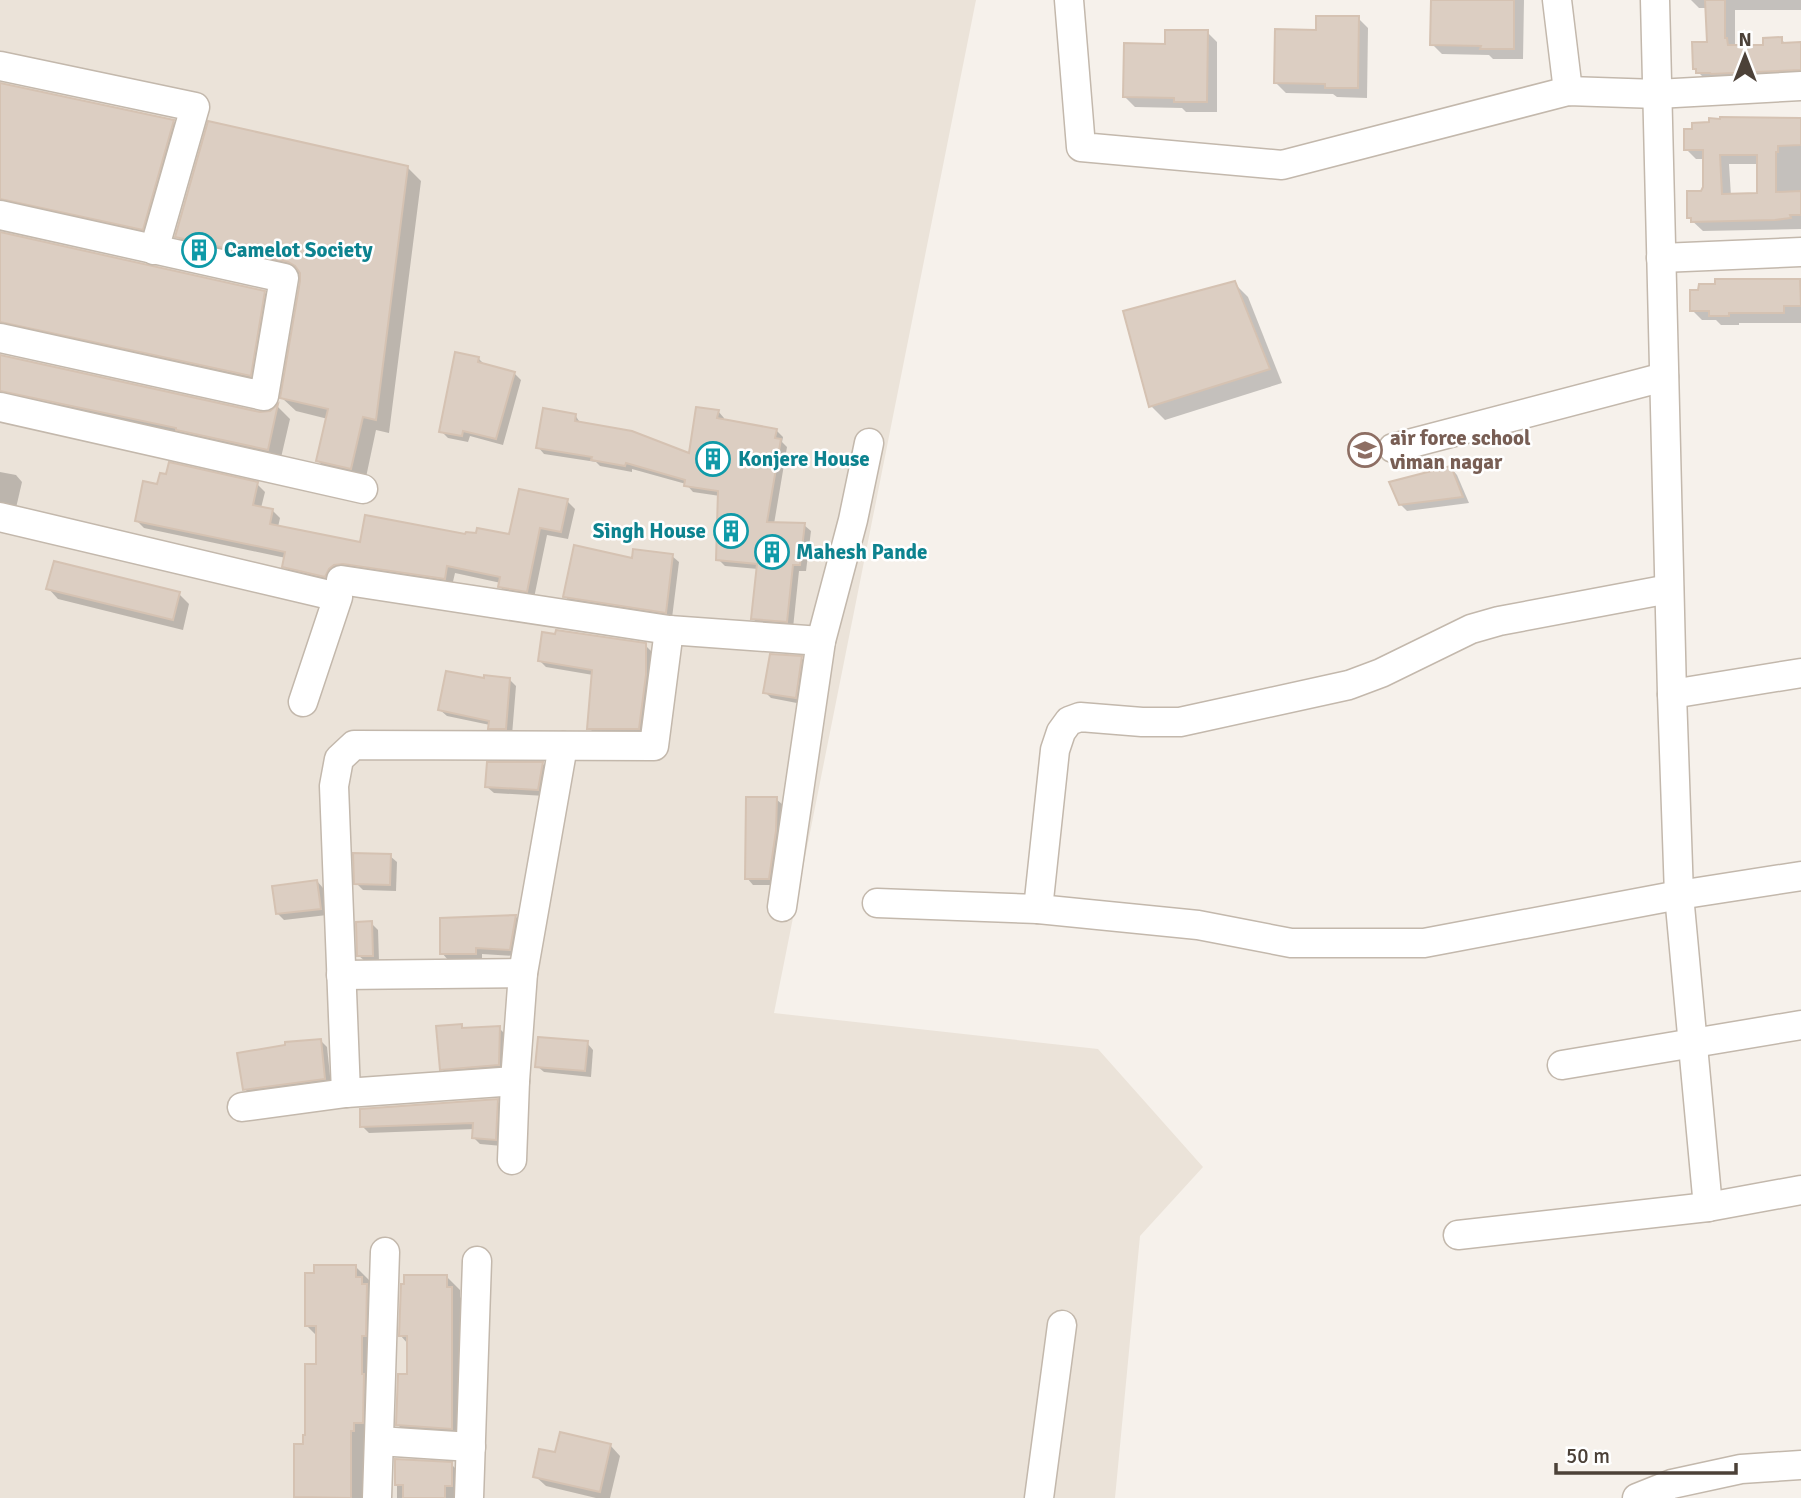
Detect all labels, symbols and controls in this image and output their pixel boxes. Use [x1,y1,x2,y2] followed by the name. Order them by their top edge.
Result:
[1710,21,1780,91] north arrow
[1738,28,1752,52] text: N
[180,231,218,269] building icon: Camelot Society
[224,237,373,263] place label: Camelot Society
[1389,425,1531,475] place label: air force school viman nagar
[1346,431,1384,469] school or university icon: air force school viman nagar
[694,440,732,478] building icon: Konjere House
[738,446,870,472] place label: Konjere House
[712,512,750,550] building icon: Singh House
[593,518,706,544] place label: Singh House
[753,533,791,571] building icon: Mahesh Pande
[796,539,927,565] place label: Mahesh Pande
[1556,1432,1736,1476] scale bar
[1566,1443,1610,1469] text: 50 m

